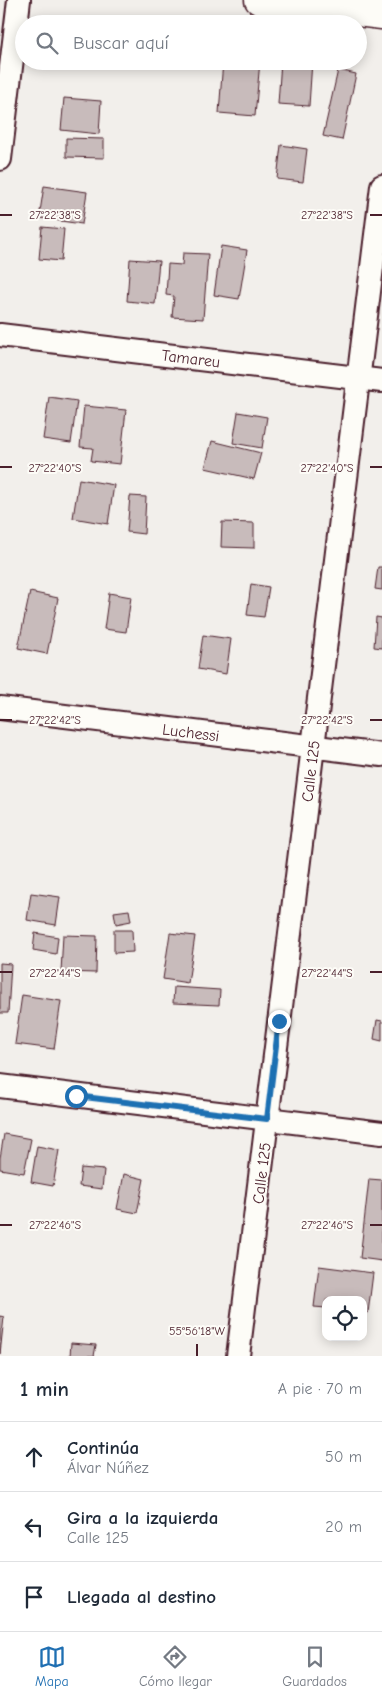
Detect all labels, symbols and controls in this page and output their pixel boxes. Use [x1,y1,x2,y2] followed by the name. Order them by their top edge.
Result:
[15,15,367,70] search box
[33,29,61,57] icon: search
[73,32,169,54] text: Buscar aquí
[29,208,81,222] text: 27°22'38"S
[301,208,353,222] text: 27°22'38"S
[161,346,221,372] street label: Tamareu
[29,461,82,475] text: 27°22'40"S
[301,461,354,475] text: 27°22'40"S
[29,713,81,727] text: 27°22'42"S
[301,713,353,727] text: 27°22'42"S
[161,721,220,745] street label: Luchessi
[298,739,324,803] street label: Calle 125
[29,966,81,980] text: 27°22'44"S
[301,966,353,980] text: 27°22'44"S
[268,1010,291,1033] route end
[65,1085,88,1108] route start
[249,1141,275,1205] street label: Calle 125
[29,1218,81,1232] text: 27°22'46"S
[301,1218,353,1232] text: 27°22'46"S
[322,1296,367,1341] map controls
[322,1296,367,1341] button: locate
[169,1324,226,1338] text: 55°56'18"W
[20,1377,69,1401] text: 1 min
[278,1380,362,1398] text: A pie · 70 m
[67,1437,139,1459] text: Continúa
[20,1443,48,1471] icon: ahead
[325,1448,362,1466] text: 50 m
[67,1459,149,1477] text: Álvar Núñez
[67,1507,218,1529] text: Gira a la izquierda
[20,1513,48,1541] icon: left
[325,1518,362,1536] text: 20 m
[67,1529,129,1547] text: Calle 125
[20,1583,48,1611] icon: arrive
[67,1586,216,1608] text: Llegada al destino
[35,1643,69,1690] tab: Mapa
[139,1643,212,1690] tab: Cómo llegar
[282,1643,347,1690] tab: Guardados

